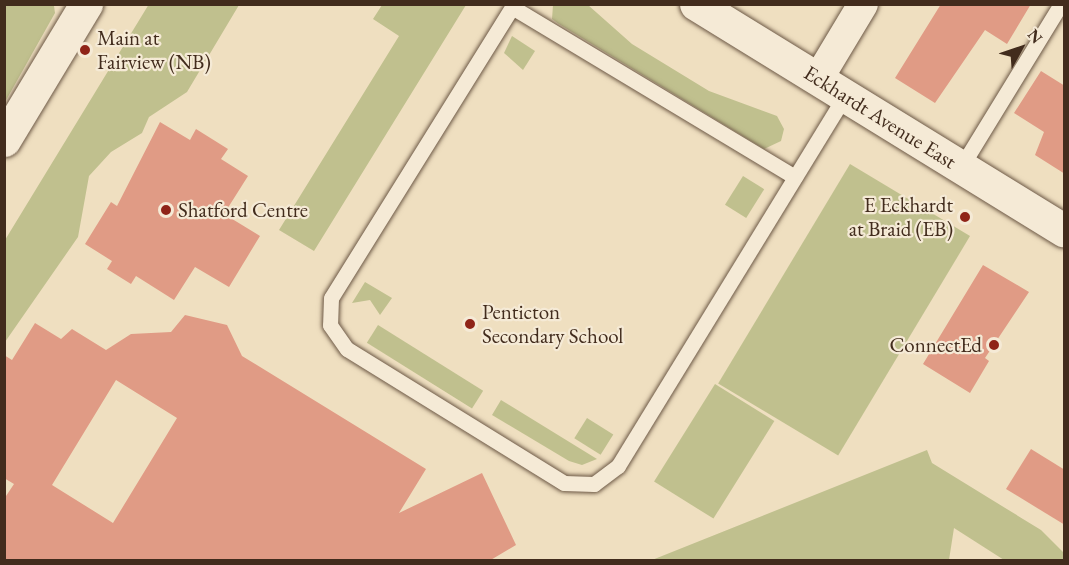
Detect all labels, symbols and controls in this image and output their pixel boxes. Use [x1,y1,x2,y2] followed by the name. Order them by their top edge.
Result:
[991,18,1051,78] north arrow
[1023,24,1047,48] text: N
[97,25,211,75] place label: Main at Fairview (NB)
[78,43,92,57] marker: Main at Fairview (NB)
[799,60,961,174] street label: Eckhardt Avenue East
[849,192,953,242] place label: E Eckhardt at Braid (EB)
[178,197,308,223] place label: Shatford Centre
[159,203,173,217] marker: Shatford Centre
[958,210,972,224] marker: E Eckhardt at Braid (EB)
[482,299,623,349] place label: Penticton Secondary School
[463,317,477,331] marker: Penticton Secondary School
[889,332,982,358] place label: ConnectEd
[987,338,1001,352] marker: ConnectEd

